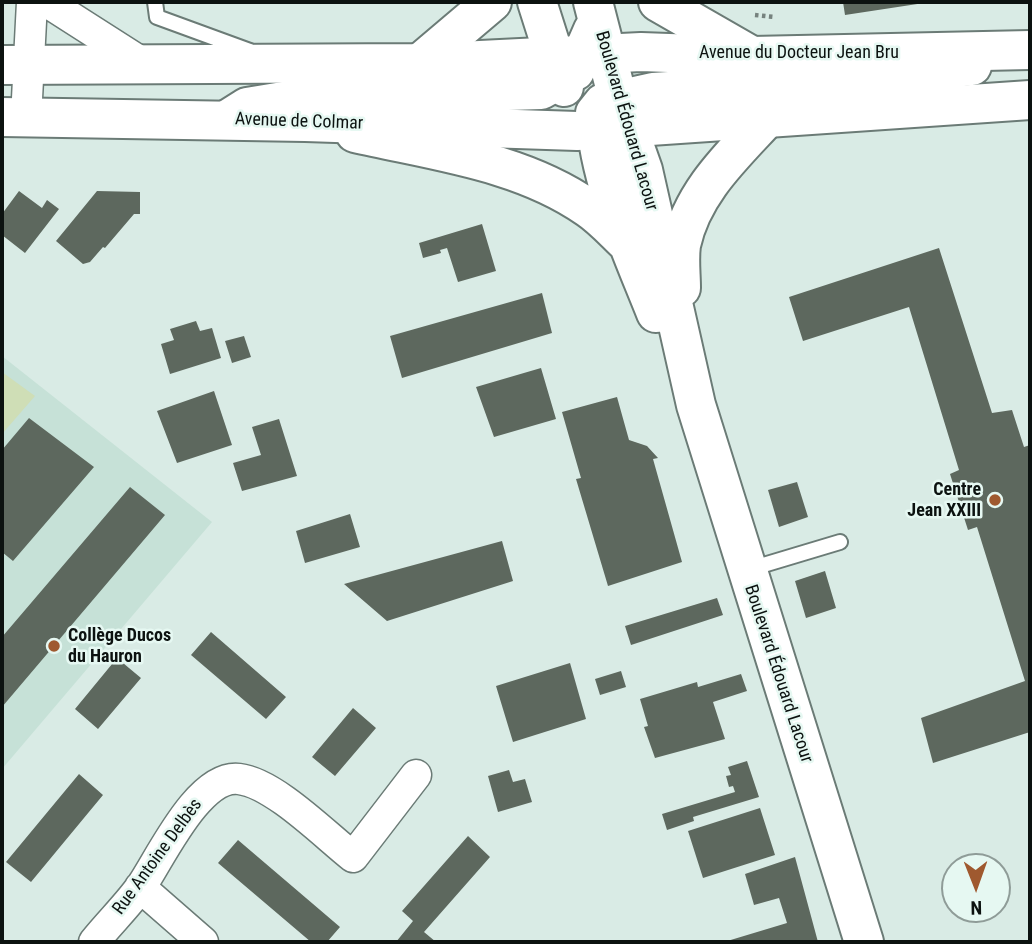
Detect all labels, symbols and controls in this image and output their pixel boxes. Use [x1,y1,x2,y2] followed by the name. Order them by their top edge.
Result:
[590,29,662,213] street label: Boulevard Édouard Lacour
[699,42,899,64] street label: Avenue du Docteur Jean Bru
[234,109,364,135] street label: Avenue de Colmar
[907,479,981,522] place label: Centre Jean XXIII
[987,492,1003,508] marker: Centre Jean XXIII
[739,582,817,766] street label: Boulevard Édouard Lacour
[68,625,171,668] place label: Collège Ducos du Hauron
[46,638,62,654] marker: Collège Ducos du Hauron
[109,795,207,919] street label: Rue Antoine Delbès
[941,853,1011,923] north arrow
[970,896,982,919] text: N

